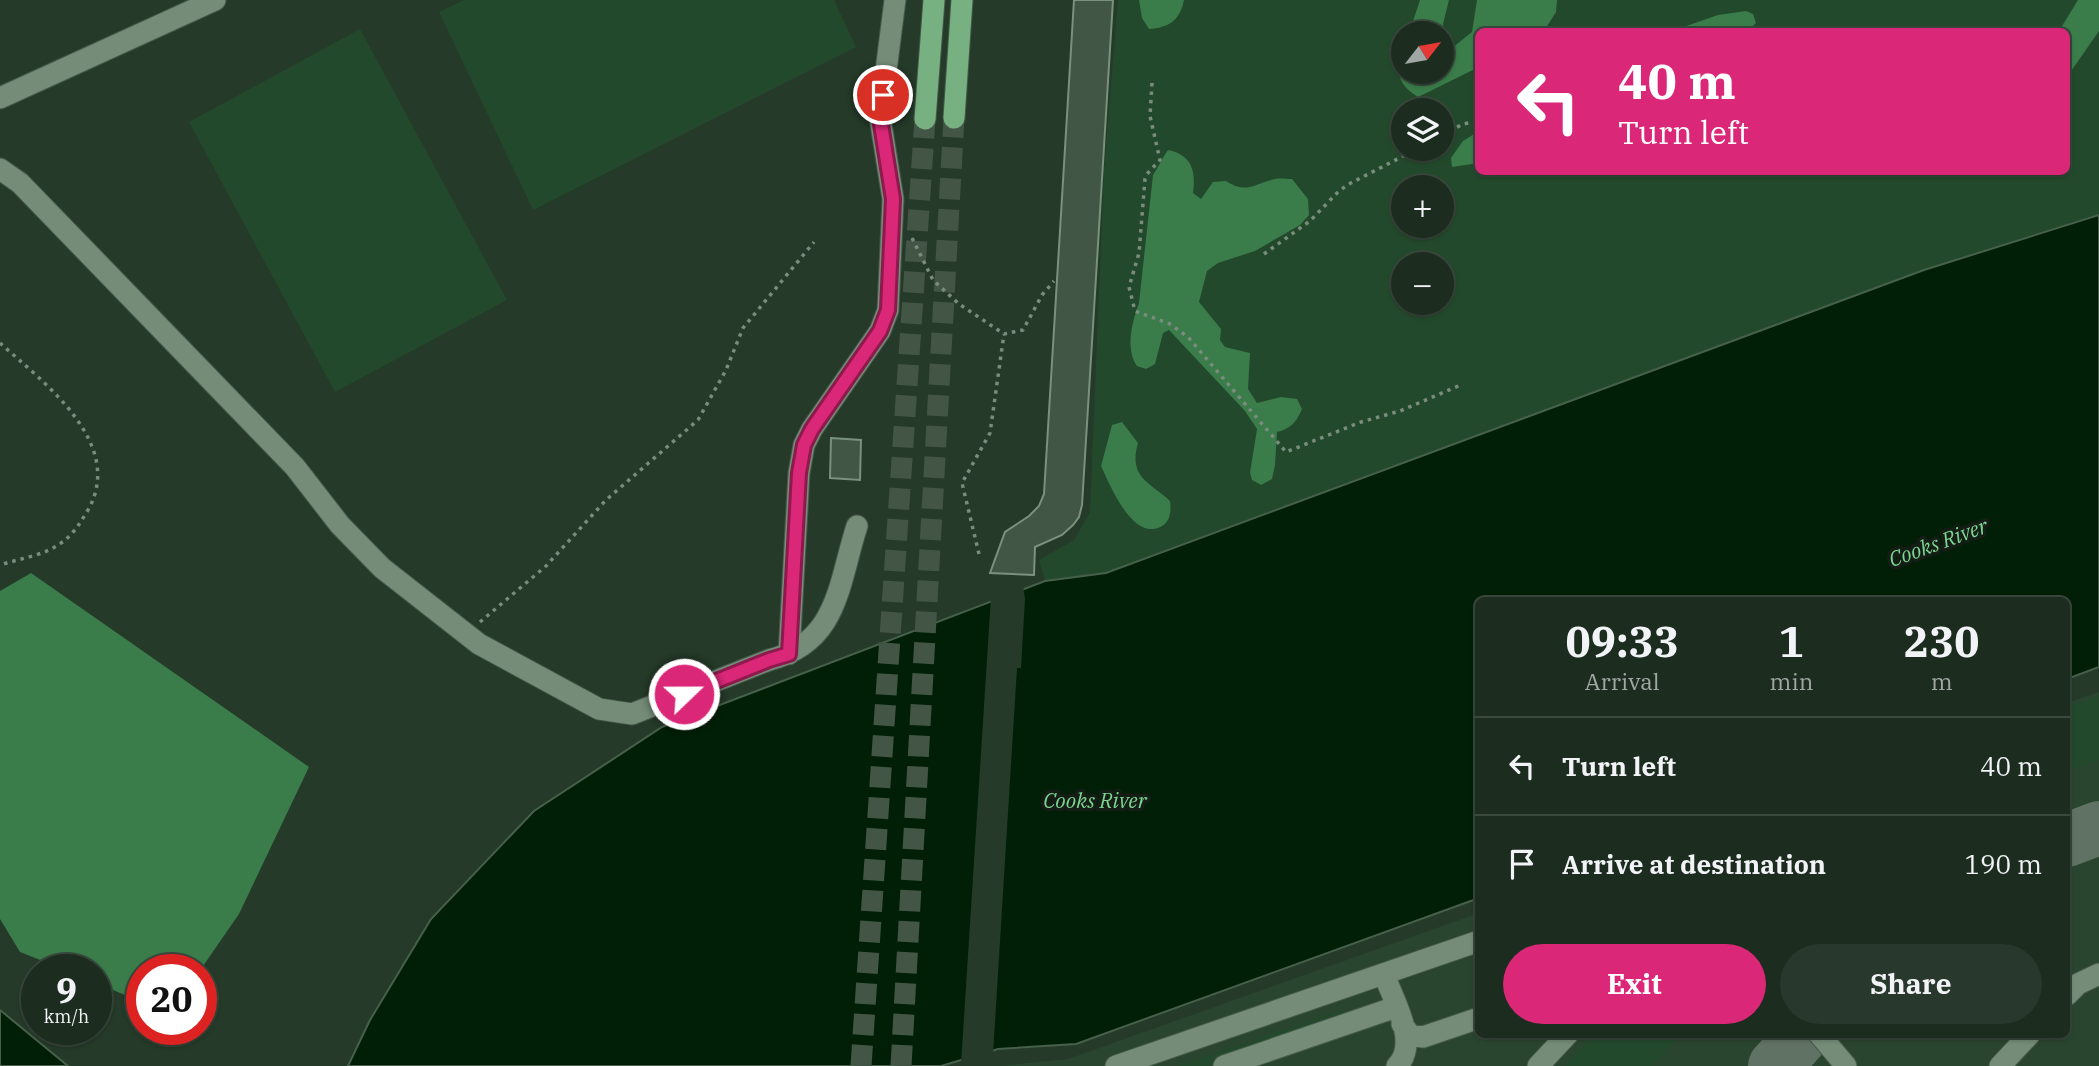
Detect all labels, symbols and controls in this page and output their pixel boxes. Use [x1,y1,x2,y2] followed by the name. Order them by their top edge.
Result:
[1391,21,1454,84] north arrow
[1391,21,1454,315] map controls
[1618,49,1736,112] text: 40 m
[1503,56,1594,147] icon: left
[853,65,913,125] pin
[864,76,902,114] icon: arrive
[1391,98,1454,161] button: layers
[1618,111,1749,153] text: Turn left
[1391,175,1454,238] button: +
[1391,252,1454,315] button: −
[1884,511,1992,573] water label: Cooks River
[1565,614,1679,669] text: 09:33
[1779,614,1804,669] text: 1
[1904,614,1979,669] text: 230
[647,657,721,731] position arrow
[1585,666,1660,696] text: Arrival
[1770,666,1813,696] text: min
[1931,666,1953,696] text: m
[1503,747,1541,785] icon: left
[1562,749,1676,783] text: Turn left
[1980,749,2042,783] text: 40 m
[1043,786,1148,814] water label: Cooks River
[1503,845,1541,883] icon: arrive
[1562,847,1826,881] text: Arrive at destination
[1964,847,2042,881] text: 190 m
[1503,944,1766,1024] button: Exit
[1780,944,2042,1024] button: Share
[126,954,217,1045] speed limit sign: 20
[56,967,77,1013] text: 9
[44,1005,89,1028] text: km/h

